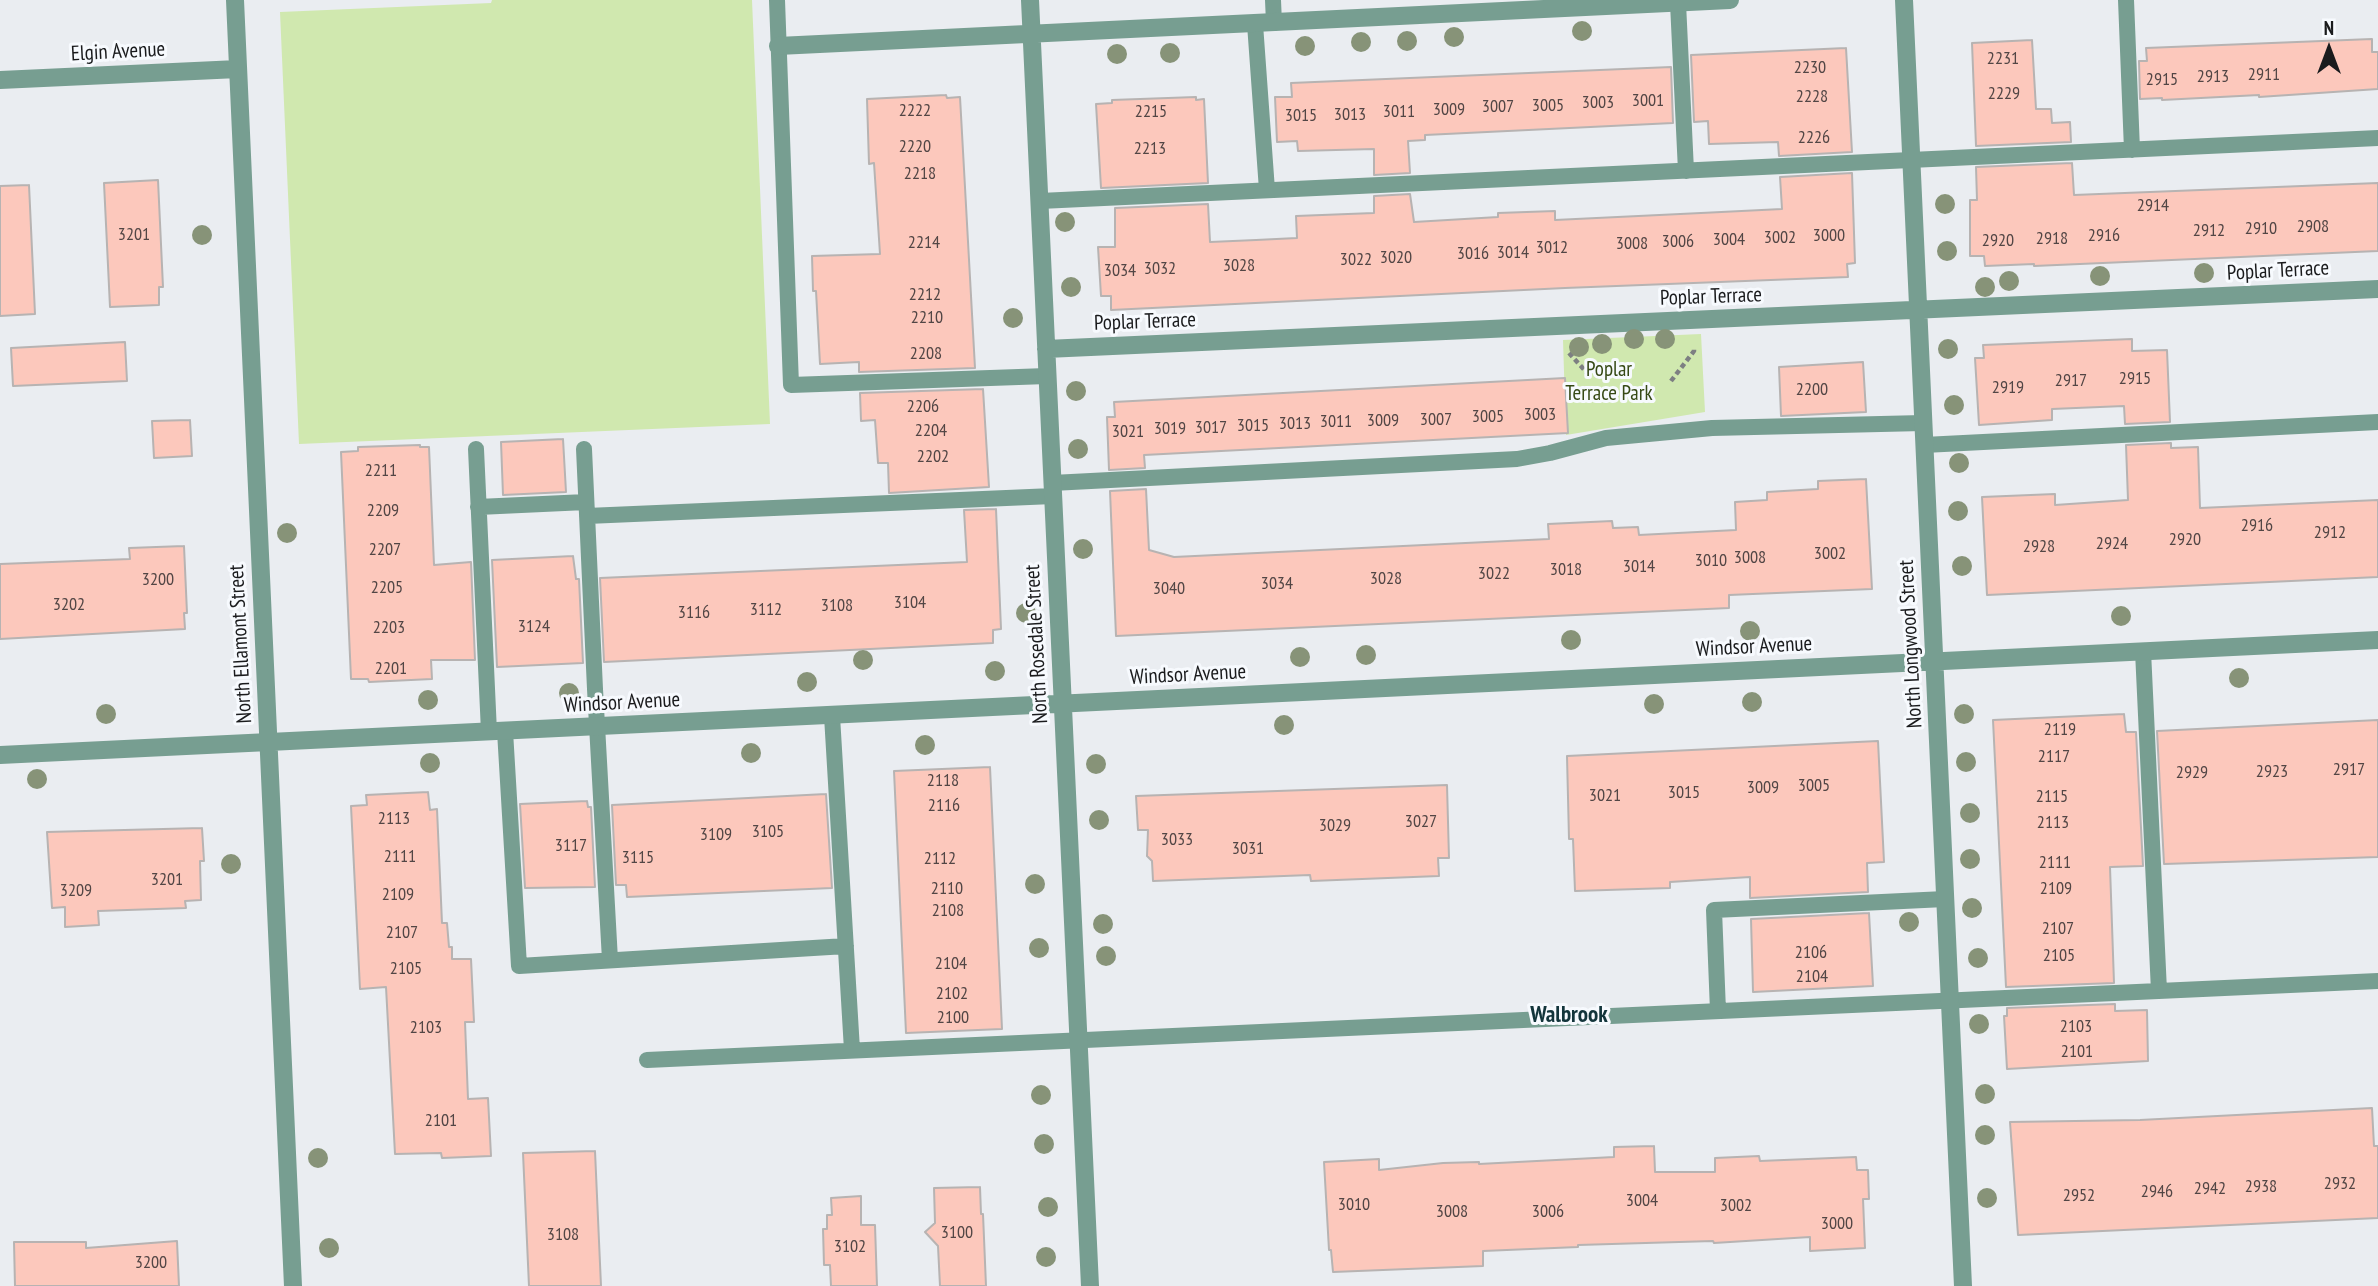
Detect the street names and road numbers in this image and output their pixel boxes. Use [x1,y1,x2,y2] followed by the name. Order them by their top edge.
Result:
[70,37,166,67] street label: Elgin Avenue
[2226,256,2330,286] street label: Poplar Terrace
[1660,283,1762,311] street label: Poplar Terrace
[1094,308,1196,336] street label: Poplar Terrace
[1894,559,1928,729] street label: North Longwood Street
[224,564,258,724] street label: North Ellamont Street
[1020,564,1054,724] street label: North Rosedale Street
[1695,631,1813,663] street label: Windsor Avenue
[1129,659,1247,691] street label: Windsor Avenue
[563,687,681,719] street label: Windsor Avenue

